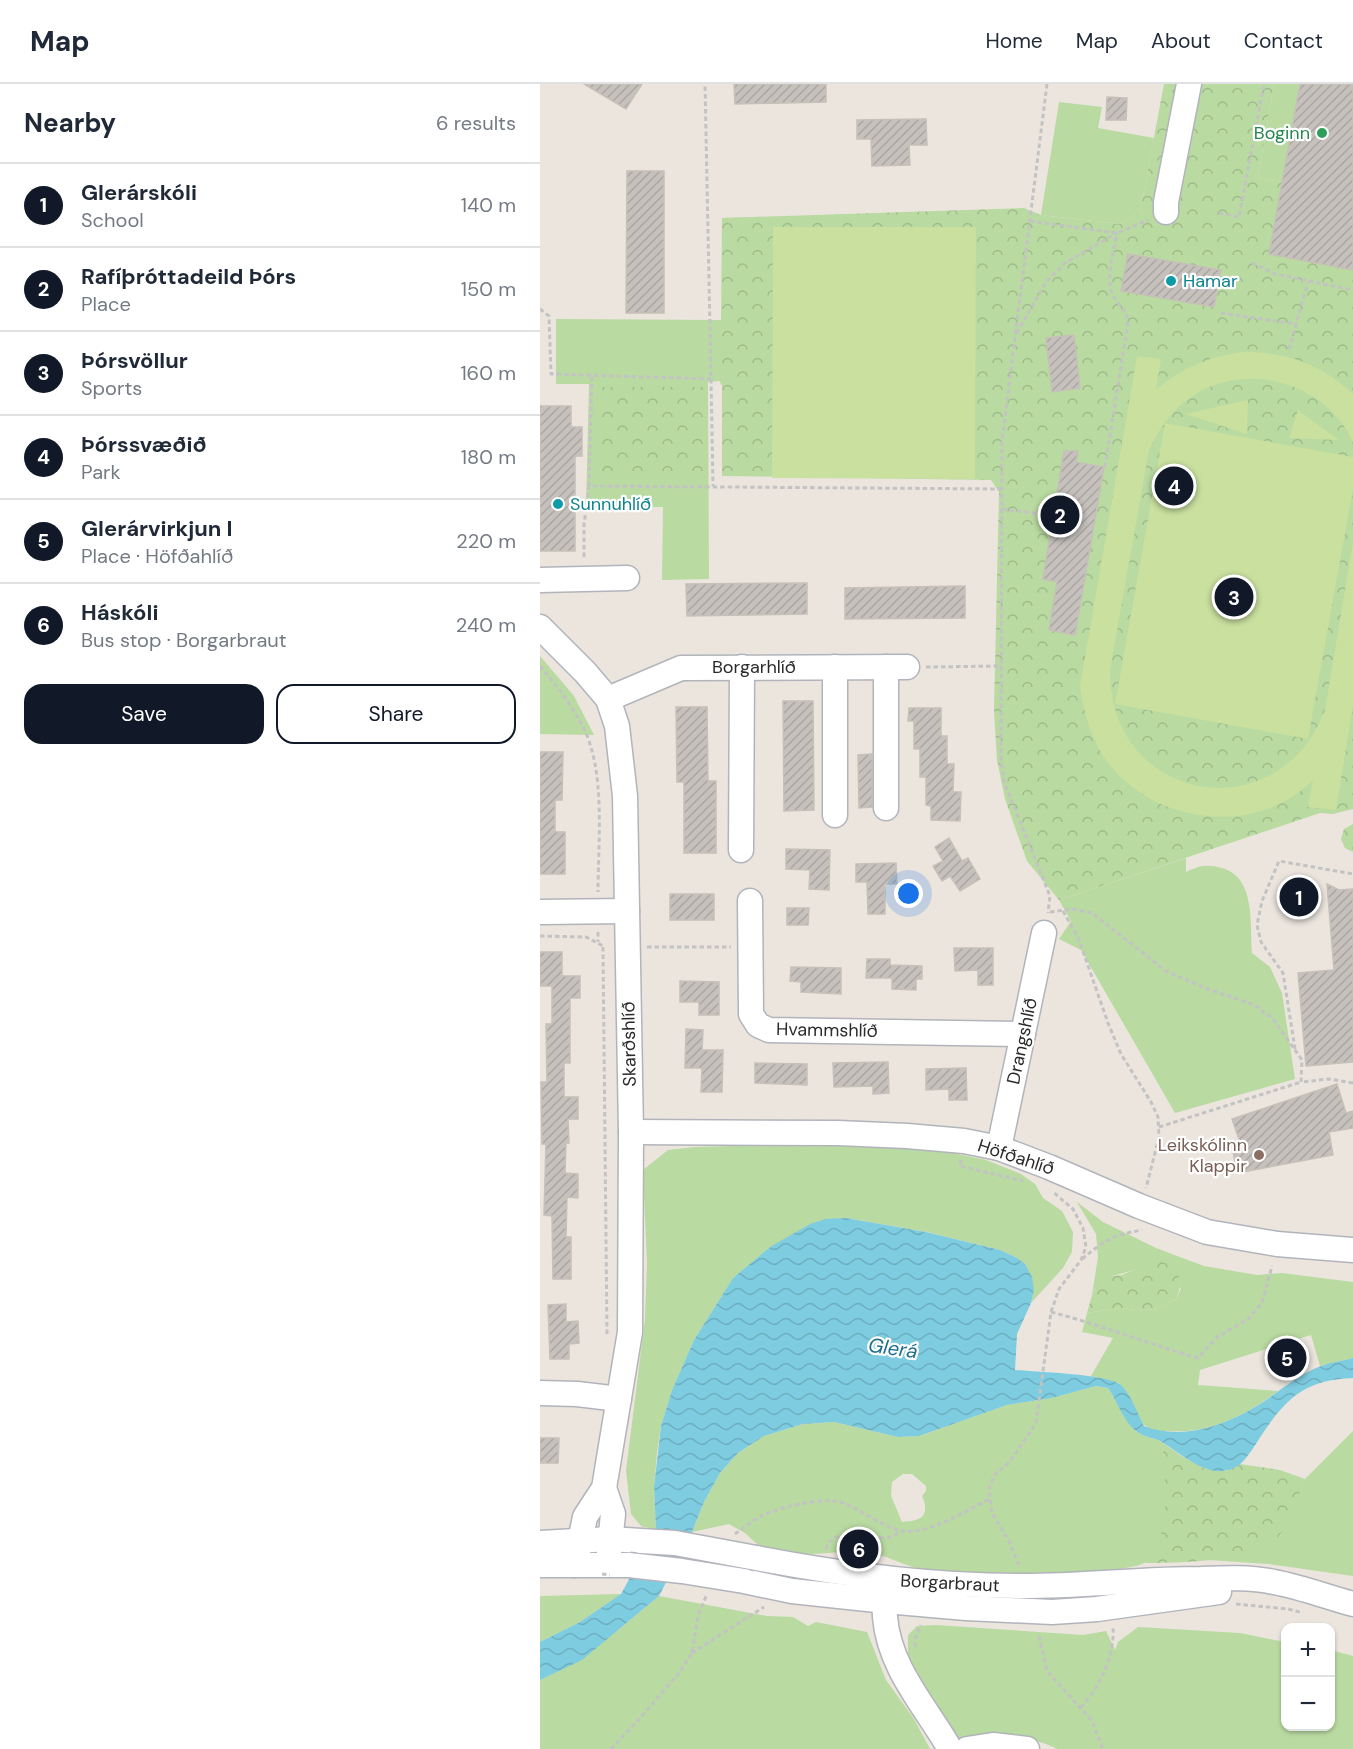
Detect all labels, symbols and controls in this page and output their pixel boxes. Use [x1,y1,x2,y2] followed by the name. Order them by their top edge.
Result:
[30,23,90,60] text: Map
[985,27,1043,55] text: Home
[1076,27,1118,55] text: Map
[1151,27,1211,55] text: About
[1244,27,1323,55] text: Contact
[24,106,116,140] text: Nearby
[436,110,516,136] text: 6 results
[1254,121,1310,145] place label: Boginn
[1315,126,1329,140] marker: Boginn
[81,178,197,207] text: Glerárskóli
[40,192,47,218] text: 1
[461,192,516,218] text: 140 m
[81,207,144,233] text: School
[81,262,296,291] text: Rafíþróttadeild Þórs
[1183,269,1238,293] place label: Hamar
[1164,274,1178,288] marker: Hamar
[38,276,49,302] text: 2
[461,276,516,302] text: 150 m
[81,291,131,317] text: Place
[81,346,188,375] text: Þórsvöllur
[37,360,50,386] text: 3
[460,360,516,386] text: 160 m
[81,375,142,401] text: Sports
[81,430,207,459] text: Þórssvæðið
[37,444,50,470] text: 4
[461,444,516,470] text: 180 m
[81,459,121,485] text: Park
[1154,464,1194,508] pin: 4
[570,492,651,516] place label: Sunnuhlíð
[1040,492,1080,538] pin: 2
[551,497,565,511] marker: Sunnuhlíð
[81,514,233,543] text: Glerárvirkjun I
[37,528,50,554] text: 5
[456,528,516,554] text: 220 m
[81,543,233,569] text: Place · Höfðahlíð
[1214,574,1254,620] pin: 3
[81,598,158,627] text: Háskóli
[37,612,50,638] text: 6
[456,612,516,638] text: 240 m
[81,627,287,653] text: Bus stop · Borgarbraut
[712,655,796,679] street label: Borgarhlíð
[24,684,264,744] button: Save
[276,684,516,744] button: Share
[1280,874,1318,920] pin: 1
[894,879,923,908] your location
[1001,996,1043,1086] street label: Drangshlíð
[616,1001,642,1087] street label: Skarðshlíð
[776,1017,878,1043] street label: Hvammshlíð
[975,1133,1057,1181] street label: Höfðahlíð
[1158,1133,1247,1178] place label: Leikskólinn Klappir
[1252,1148,1266,1162] marker: Leikskólinn Klappir
[867,1332,919,1364] water label: Glerá
[1268,1336,1306,1380] pin: 5
[840,1526,878,1572] pin: 6
[900,1568,1000,1598] street label: Borgarbraut
[1281,1623,1335,1731] map controls
[1281,1623,1335,1677] button: +
[1281,1677,1335,1731] button: −

